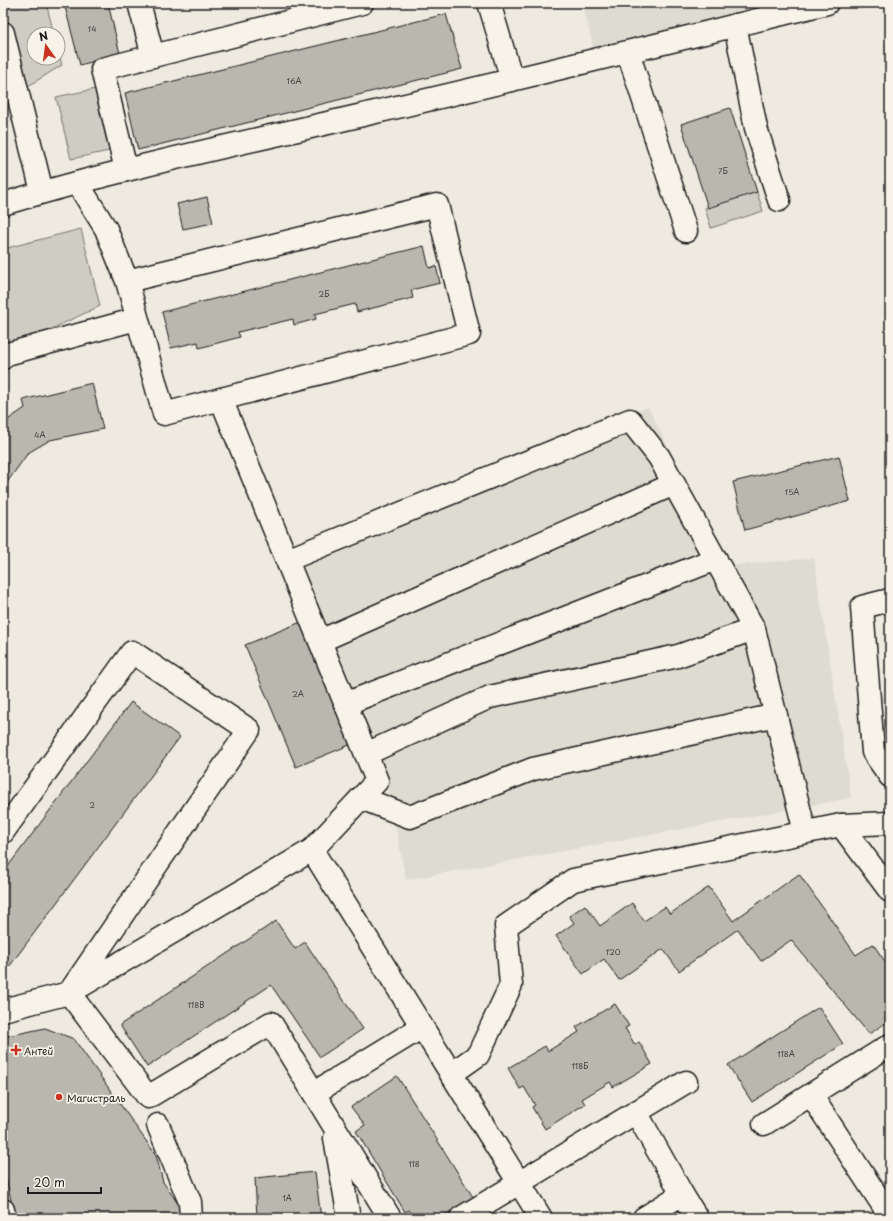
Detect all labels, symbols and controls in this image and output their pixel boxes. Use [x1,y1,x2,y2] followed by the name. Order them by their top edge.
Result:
[88,23,96,35] house number: 14
[26,26,66,66] north arrow
[37,26,50,45] text: N
[286,75,302,87] house number: 16А
[718,165,728,177] house number: 7Б
[319,288,329,300] house number: 2Б
[34,429,46,441] house number: 4А
[785,486,799,498] house number: 15А
[292,688,304,700] house number: 2А
[89,799,95,811] house number: 2
[605,946,621,958] house number: 120
[188,999,205,1011] house number: 118В
[24,1043,53,1058] place label: Антей
[11,1045,21,1055] marker: Антей
[777,1048,795,1060] house number: 118А
[572,1060,588,1072] house number: 118Б
[67,1090,126,1105] place label: Магистраль
[54,1092,64,1102] marker: Магистраль
[408,1158,420,1170] house number: 118
[28,1169,101,1195] scale bar
[34,1173,65,1191] text: 20 m
[282,1192,292,1204] house number: 1А

